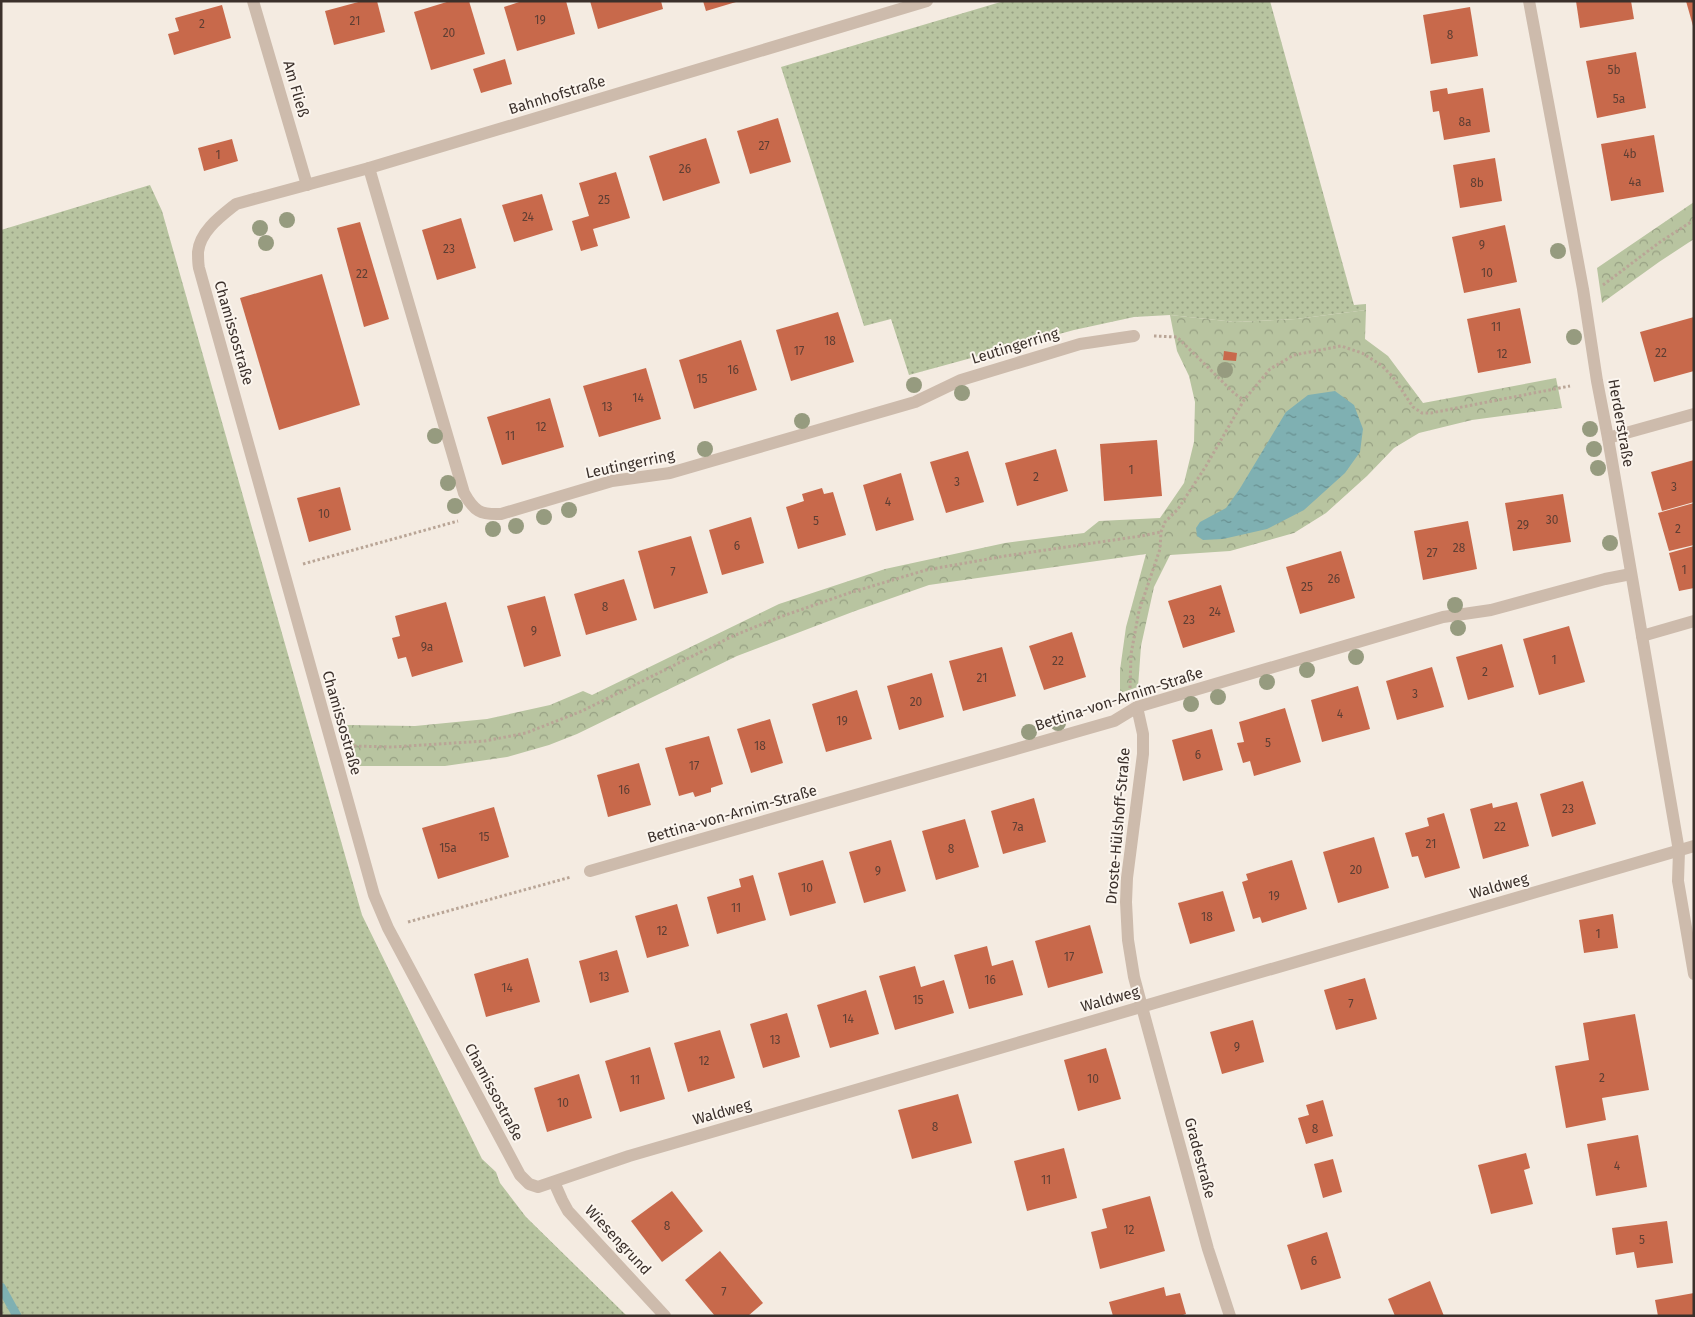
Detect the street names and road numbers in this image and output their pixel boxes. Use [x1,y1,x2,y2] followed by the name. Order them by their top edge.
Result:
[279,58,313,120] street label: Am Fließ
[506,72,608,118] street label: Bahnhofstraße
[210,279,258,387] street label: Chamissostraße
[969,324,1061,368] street label: Leutingerring
[1604,377,1638,469] street label: Herderstraße
[584,446,676,482] street label: Leutingerring
[1033,663,1205,735] street label: Bettina-von-Arnim-Straße
[318,669,366,777] street label: Chamissostraße
[1102,747,1134,905] street label: Droste-Hülshoff-Straße
[645,781,819,847] street label: Bettina-von-Arnim-Straße
[1468,869,1530,903] street label: Waldweg
[1079,982,1141,1016] street label: Waldweg
[461,1040,527,1144] street label: Chamissostraße
[691,1095,753,1129] street label: Waldweg
[1181,1116,1219,1200] street label: Gradestraße
[581,1201,655,1279] street label: Wiesengrund

